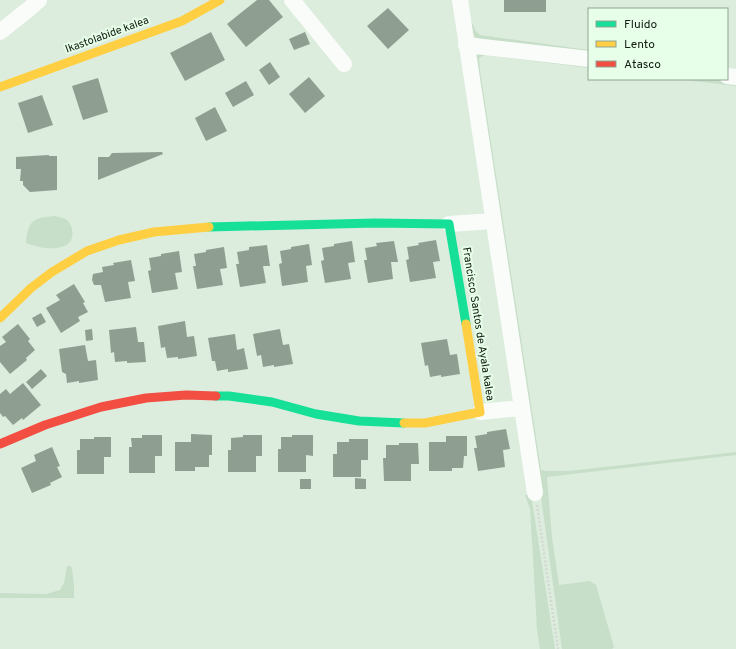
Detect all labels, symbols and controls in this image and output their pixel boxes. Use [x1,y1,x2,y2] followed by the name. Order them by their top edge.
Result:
[588,8,728,80] legend
[63,13,151,57] street label: Ikastolabide kalea
[624,17,657,33] text: Fluido
[624,37,655,53] text: Lento
[624,57,661,73] text: Atasco
[459,246,497,402] street label: Francisco Santos de Ayala kalea

